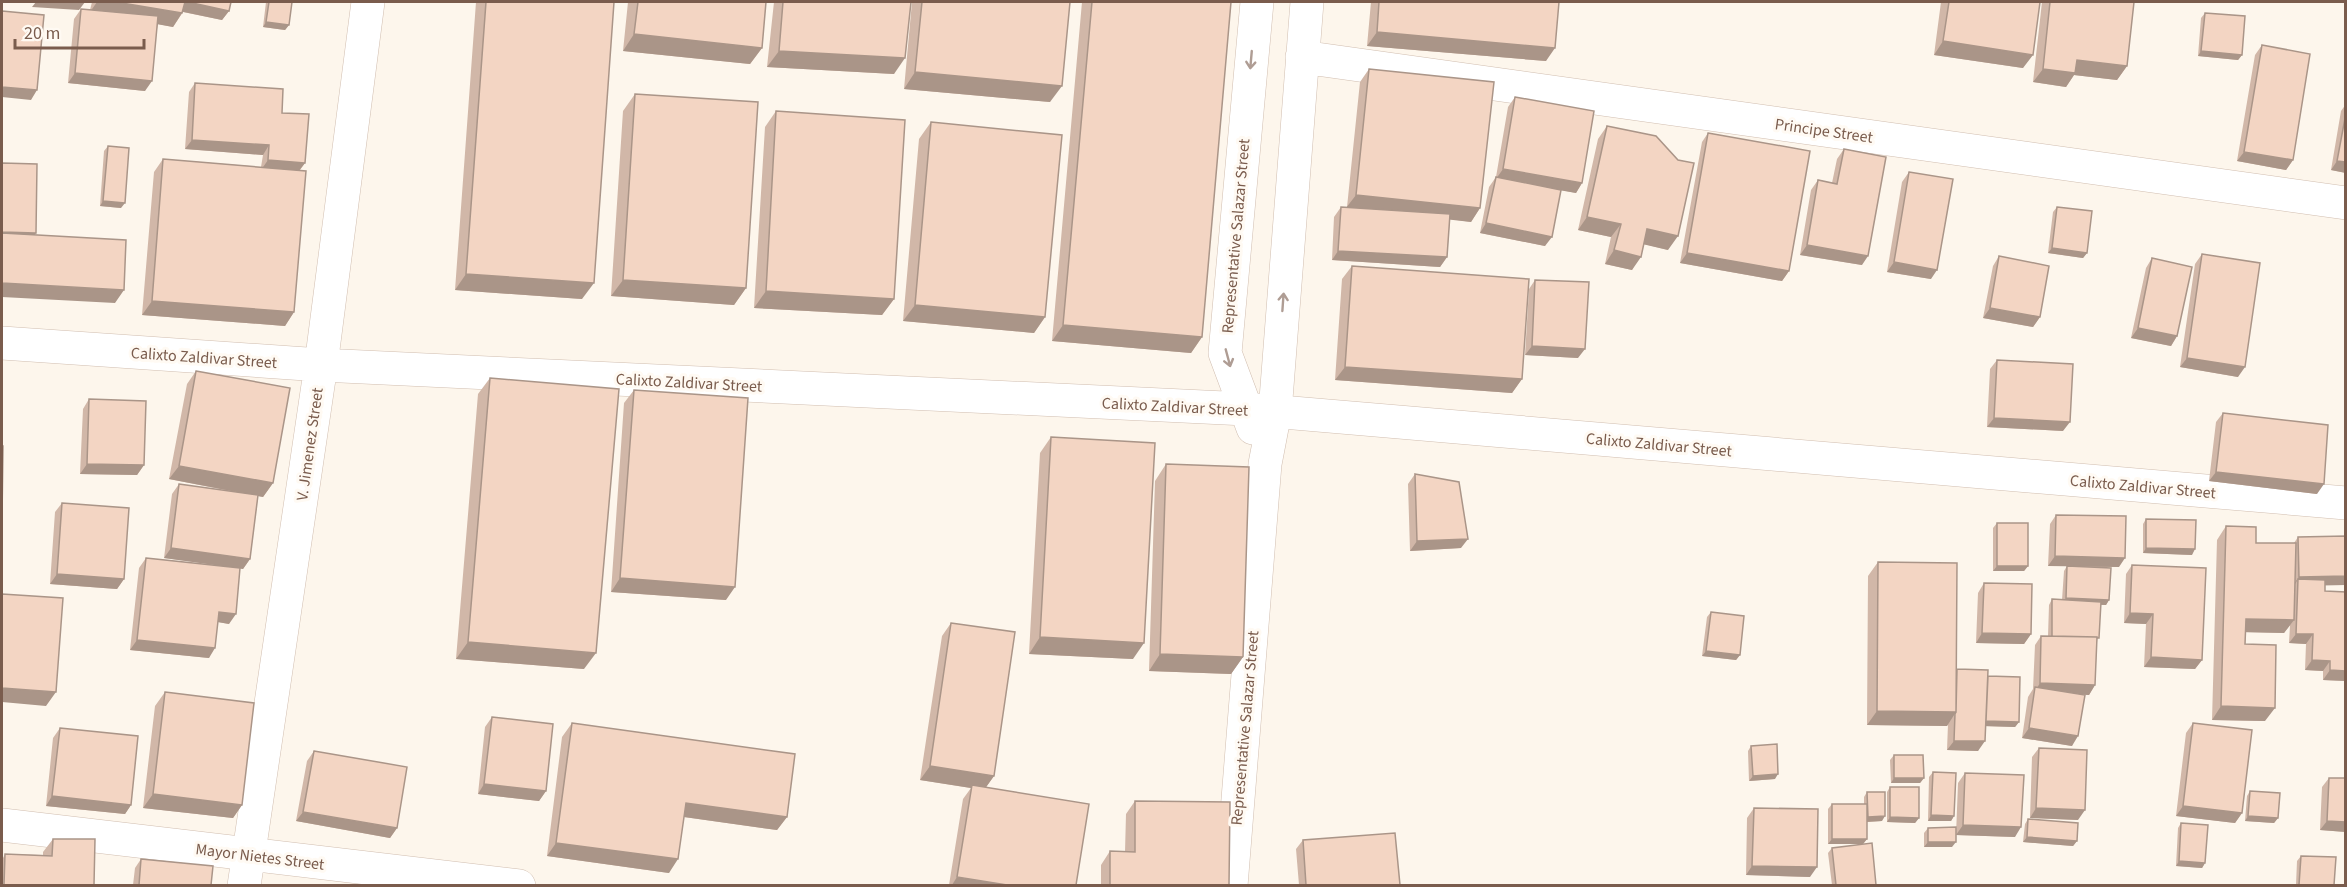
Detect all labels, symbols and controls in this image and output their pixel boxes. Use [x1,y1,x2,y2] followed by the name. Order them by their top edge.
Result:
[15,12,144,50] scale bar
[24,21,60,46] text: 20 m
[1245,49,1256,69] one-way arrow
[1773,113,1875,149] street label: Principe Street
[1217,137,1256,334] street label: Representative Salazar Street
[1278,292,1289,312] one-way arrow
[130,342,278,374] street label: Calixto Zaldivar Street
[1223,348,1234,367] one-way arrow
[615,368,763,398] street label: Calixto Zaldivar Street
[291,386,329,502] street label: V. Jimenez Street
[1101,392,1249,422] street label: Calixto Zaldivar Street
[1585,428,1733,462] street label: Calixto Zaldivar Street
[2069,470,2217,504] street label: Calixto Zaldivar Street
[1226,629,1265,826] street label: Representative Salazar Street
[194,838,326,876] street label: Mayor Nietes Street

